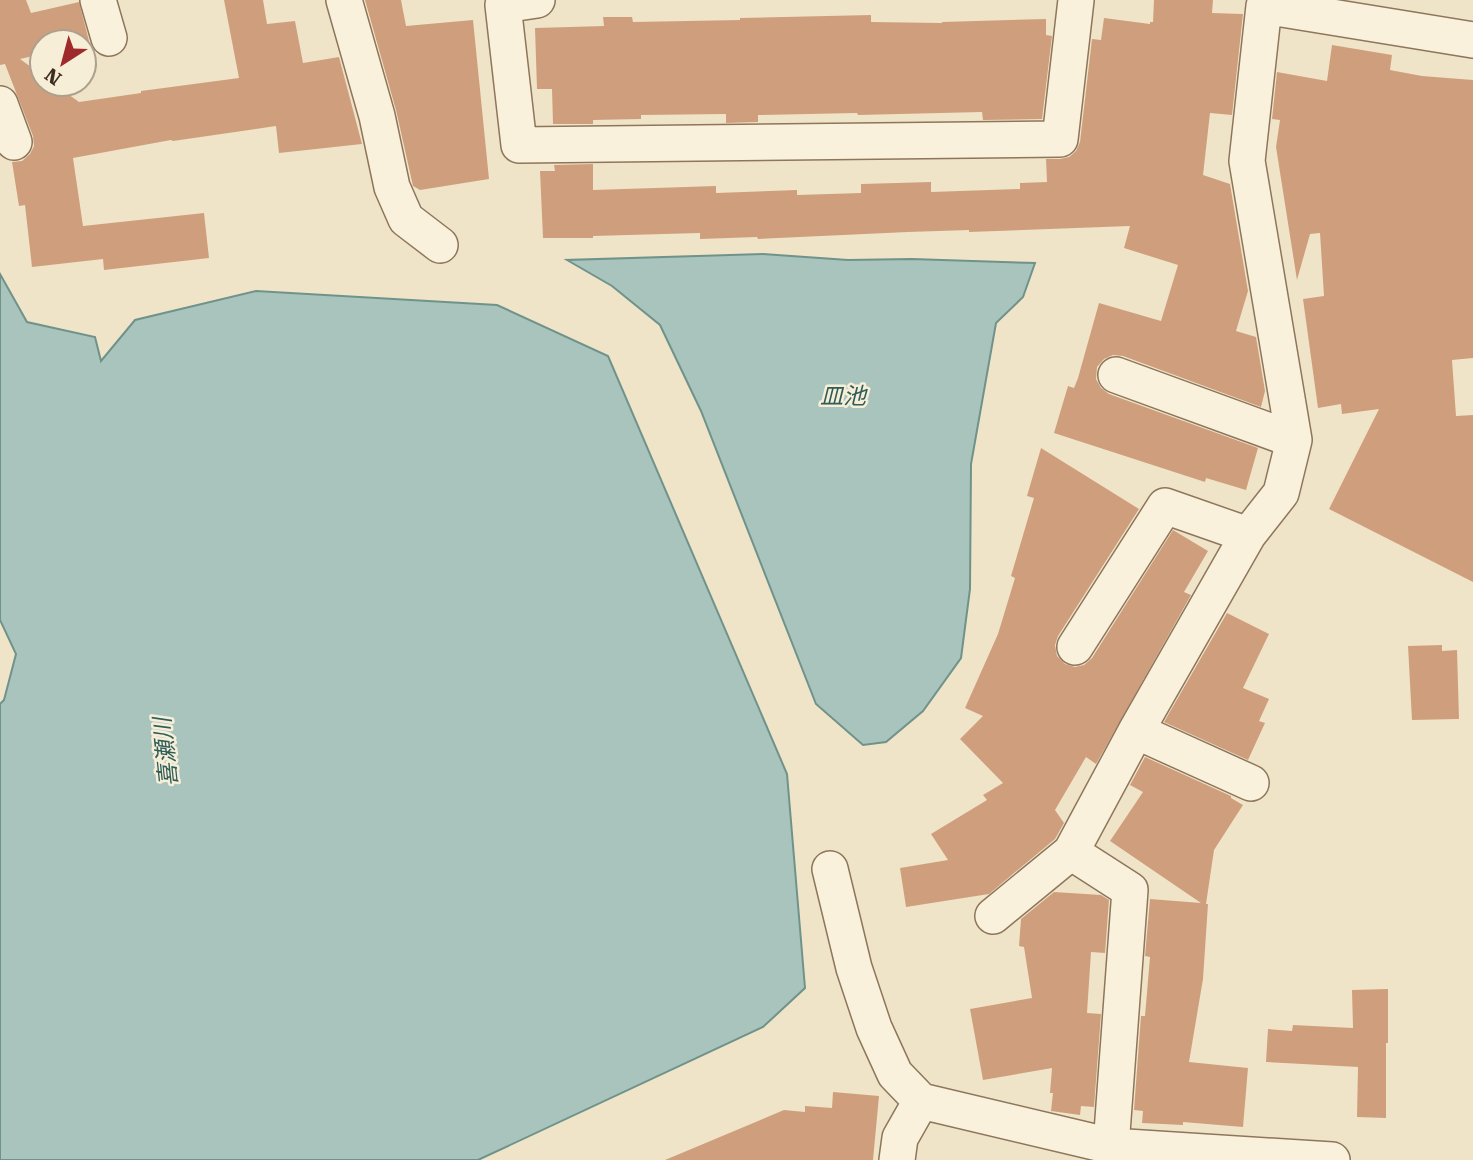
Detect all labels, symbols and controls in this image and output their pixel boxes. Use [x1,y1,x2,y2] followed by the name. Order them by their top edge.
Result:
[28,28,98,98] north arrow
[40,63,66,90] text: N
[820,383,868,410] water label: 皿池
[149,713,183,788] water label: 喜瀬川

